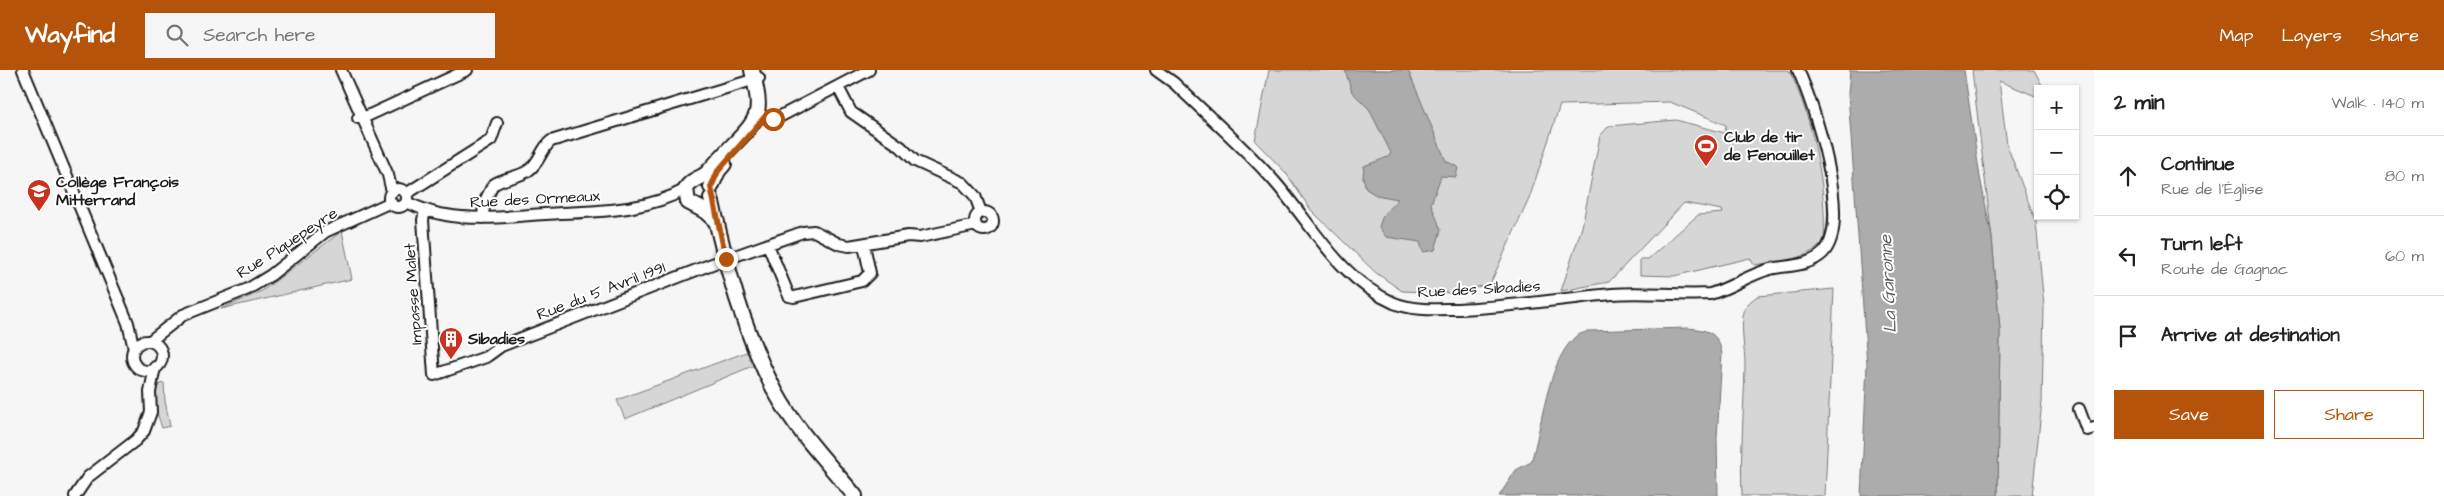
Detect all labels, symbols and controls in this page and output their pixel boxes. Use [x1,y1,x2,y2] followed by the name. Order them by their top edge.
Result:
[145,13,495,58] search box
[25,18,115,52] text: Wayfind
[163,21,191,49] icon: search
[203,22,315,49] text: Search here
[2219,23,2253,48] text: Map
[2281,23,2342,48] text: Layers
[2370,23,2419,48] text: Share
[2034,85,2079,220] map controls
[2034,85,2079,130] button: +
[2114,88,2164,117] text: 2 min
[2332,92,2424,114] text: Walk · 140 m
[762,108,785,131] route start
[1723,126,1815,166] place label: Club de tir de Fenouillet
[2034,130,2079,175] button: −
[1693,133,1719,167] sports icon: Club de tir de Fenouillet
[2161,151,2235,178] text: Continue
[2114,162,2142,190] icon: ahead
[2385,165,2424,187] text: 80 m
[56,171,179,211] place label: Collège François Mitterrand
[2034,175,2079,220] button: locate
[26,178,52,212] school or university icon: Collège François Mitterrand
[2161,178,2263,200] text: Rue de l'Église
[469,185,601,213] street label: Rue des Ormeaux
[232,202,342,285] street label: Rue Piquepeyre
[2161,231,2242,258] text: Turn left
[1873,233,1903,334] water label: La Garonne
[398,242,428,346] street label: Impasse Malet
[2114,242,2142,270] icon: left
[2385,245,2424,267] text: 60 m
[715,248,738,271] route end
[534,256,668,326] street label: Rue du 5 Avril 1991
[2161,258,2288,280] text: Route de Gagnac
[1417,275,1541,303] street label: Rue des Sibadies
[2114,322,2142,350] icon: arrive
[2161,322,2340,349] text: Arrive at destination
[438,326,464,360] building icon: Sibadies
[467,328,525,350] place label: Sibadies
[2114,390,2264,439] button: Save
[2274,390,2424,439] button: Share

